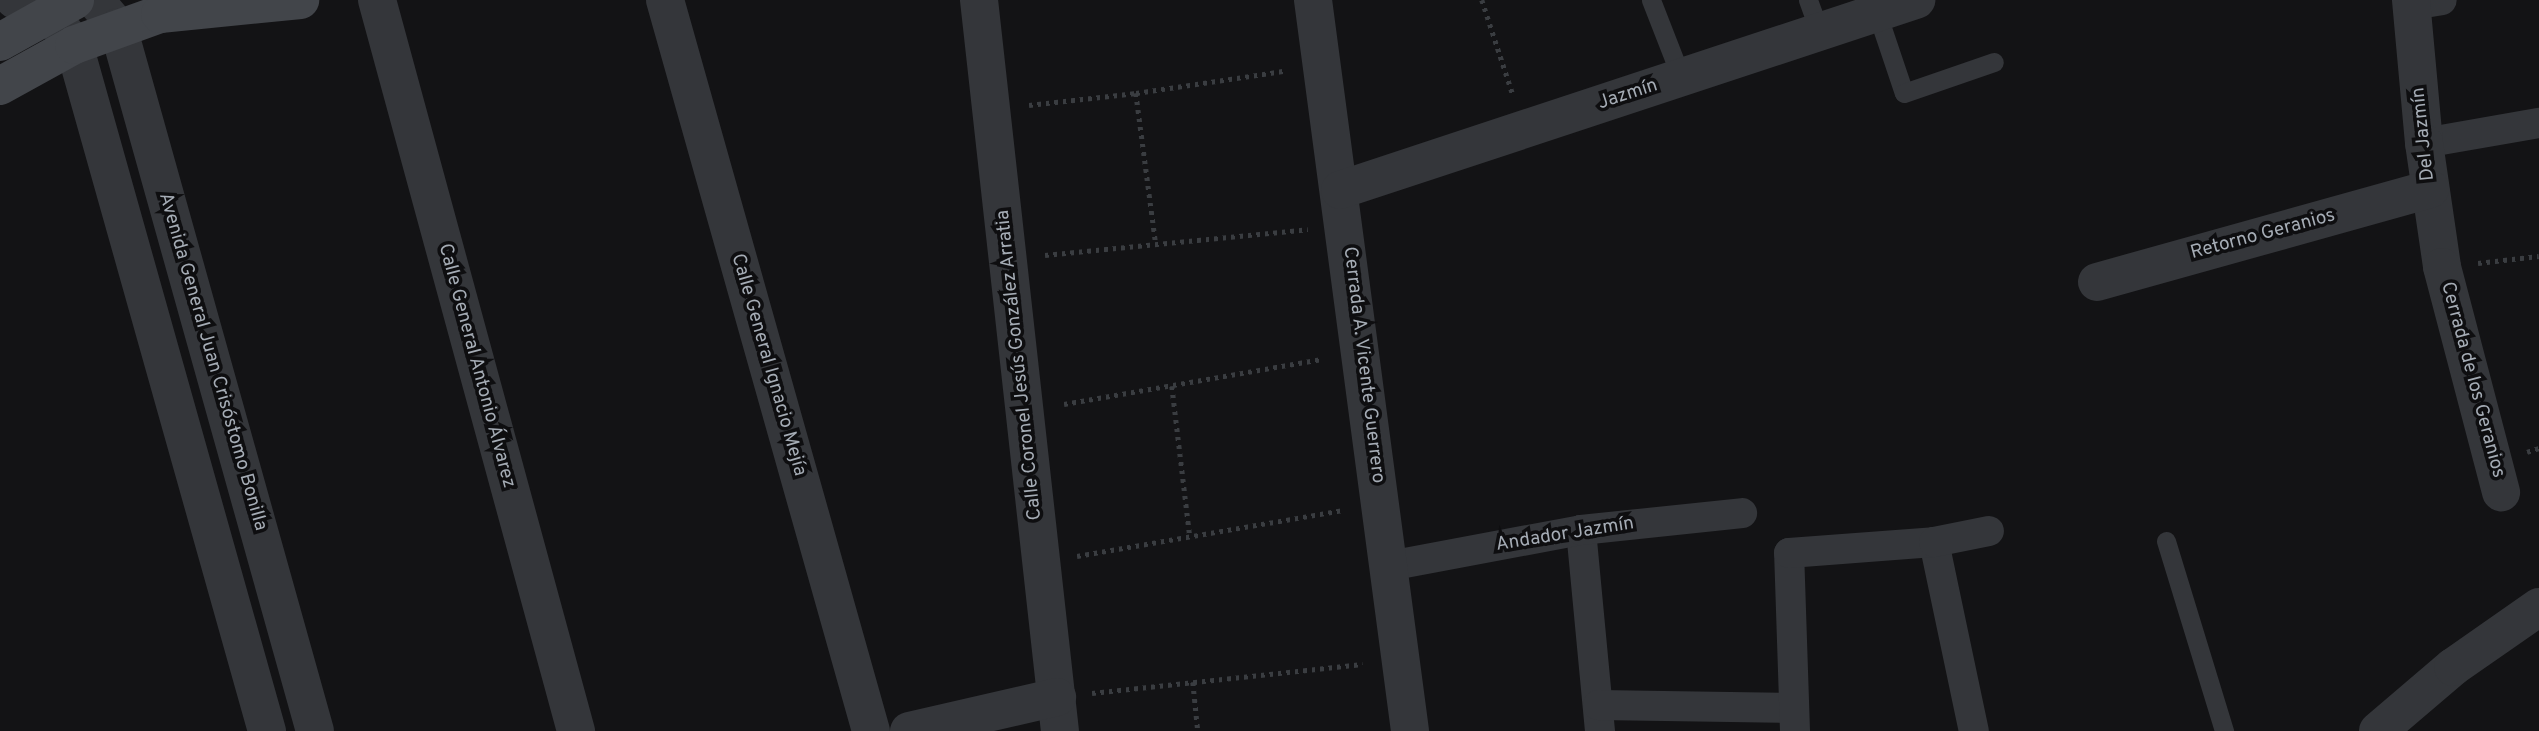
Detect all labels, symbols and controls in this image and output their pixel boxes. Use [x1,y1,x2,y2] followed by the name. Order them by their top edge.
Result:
[1595,75,1661,115] street label: Jazmín
[2408,86,2440,182] street label: Del Jazmín
[153,190,271,534] street label: Avenida General Juan Crisóstomo Bonilla
[2188,205,2338,265] street label: Retorno Geranios
[992,208,1048,522] street label: Calle Coronel Jesús González Arratia
[432,241,520,491] street label: Calle General Antonio Álvarez
[1337,245,1389,485] street label: Cerrada A. Vicente Guerrero
[725,251,811,479] street label: Calle General Ignacio Mejía
[2435,279,2509,481] street label: Cerrada de los Geranios
[1494,513,1636,557] street label: Andador Jazmín

